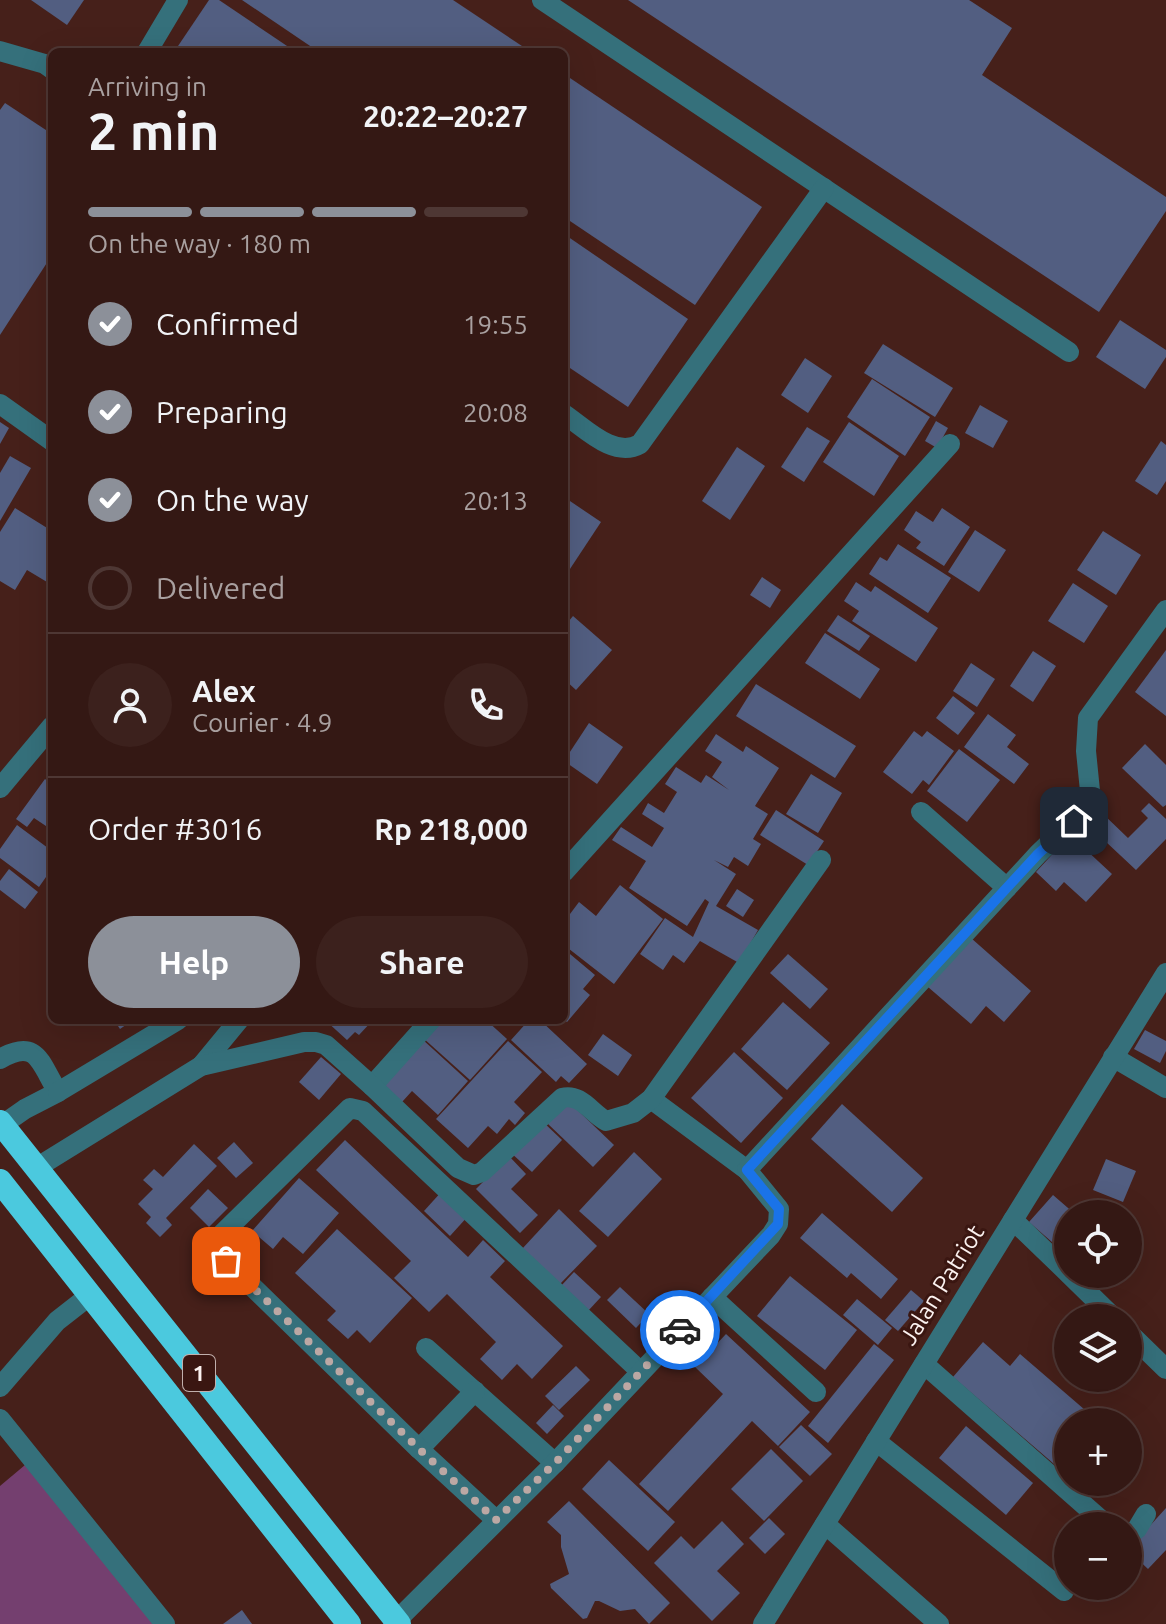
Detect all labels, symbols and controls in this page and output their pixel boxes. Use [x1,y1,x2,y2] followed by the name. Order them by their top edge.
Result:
[88,72,207,101] text: Arriving in
[363,99,528,133] text: 20:22–20:27
[88,102,219,160] text: 2 min
[88,229,311,258] text: On the way · 180 m
[88,302,132,346] icon: check
[156,307,299,341] text: Confirmed
[463,310,528,339] text: 19:55
[88,390,132,434] icon: check
[156,395,288,429] text: Preparing
[463,398,528,427] text: 20:08
[88,478,132,522] icon: check
[156,483,309,517] text: On the way
[463,486,528,515] text: 20:13
[156,571,285,605] text: Delivered
[88,663,172,747] button: person
[444,663,528,747] button: phone
[192,674,256,708] text: Alex
[192,708,332,737] text: Courier · 4.9
[1040,787,1108,855] pin
[1052,799,1096,843] icon: home
[88,812,262,846] text: Order #3016
[374,812,528,846] text: Rp 218,000
[88,916,300,1008] button: Help
[316,916,528,1008] button: Share
[1054,1200,1142,1600] map controls
[1054,1200,1142,1288] button: locate
[894,1219,989,1350] street label: Jalan Patriot
[192,1227,260,1295] pin
[204,1239,248,1283] icon: bag
[640,1290,720,1370] courier
[1054,1304,1142,1392] button: layers
[658,1308,702,1352] icon: car
[183,1355,215,1391] road number: 1
[1054,1408,1142,1496] button: +
[1054,1512,1142,1600] button: −

